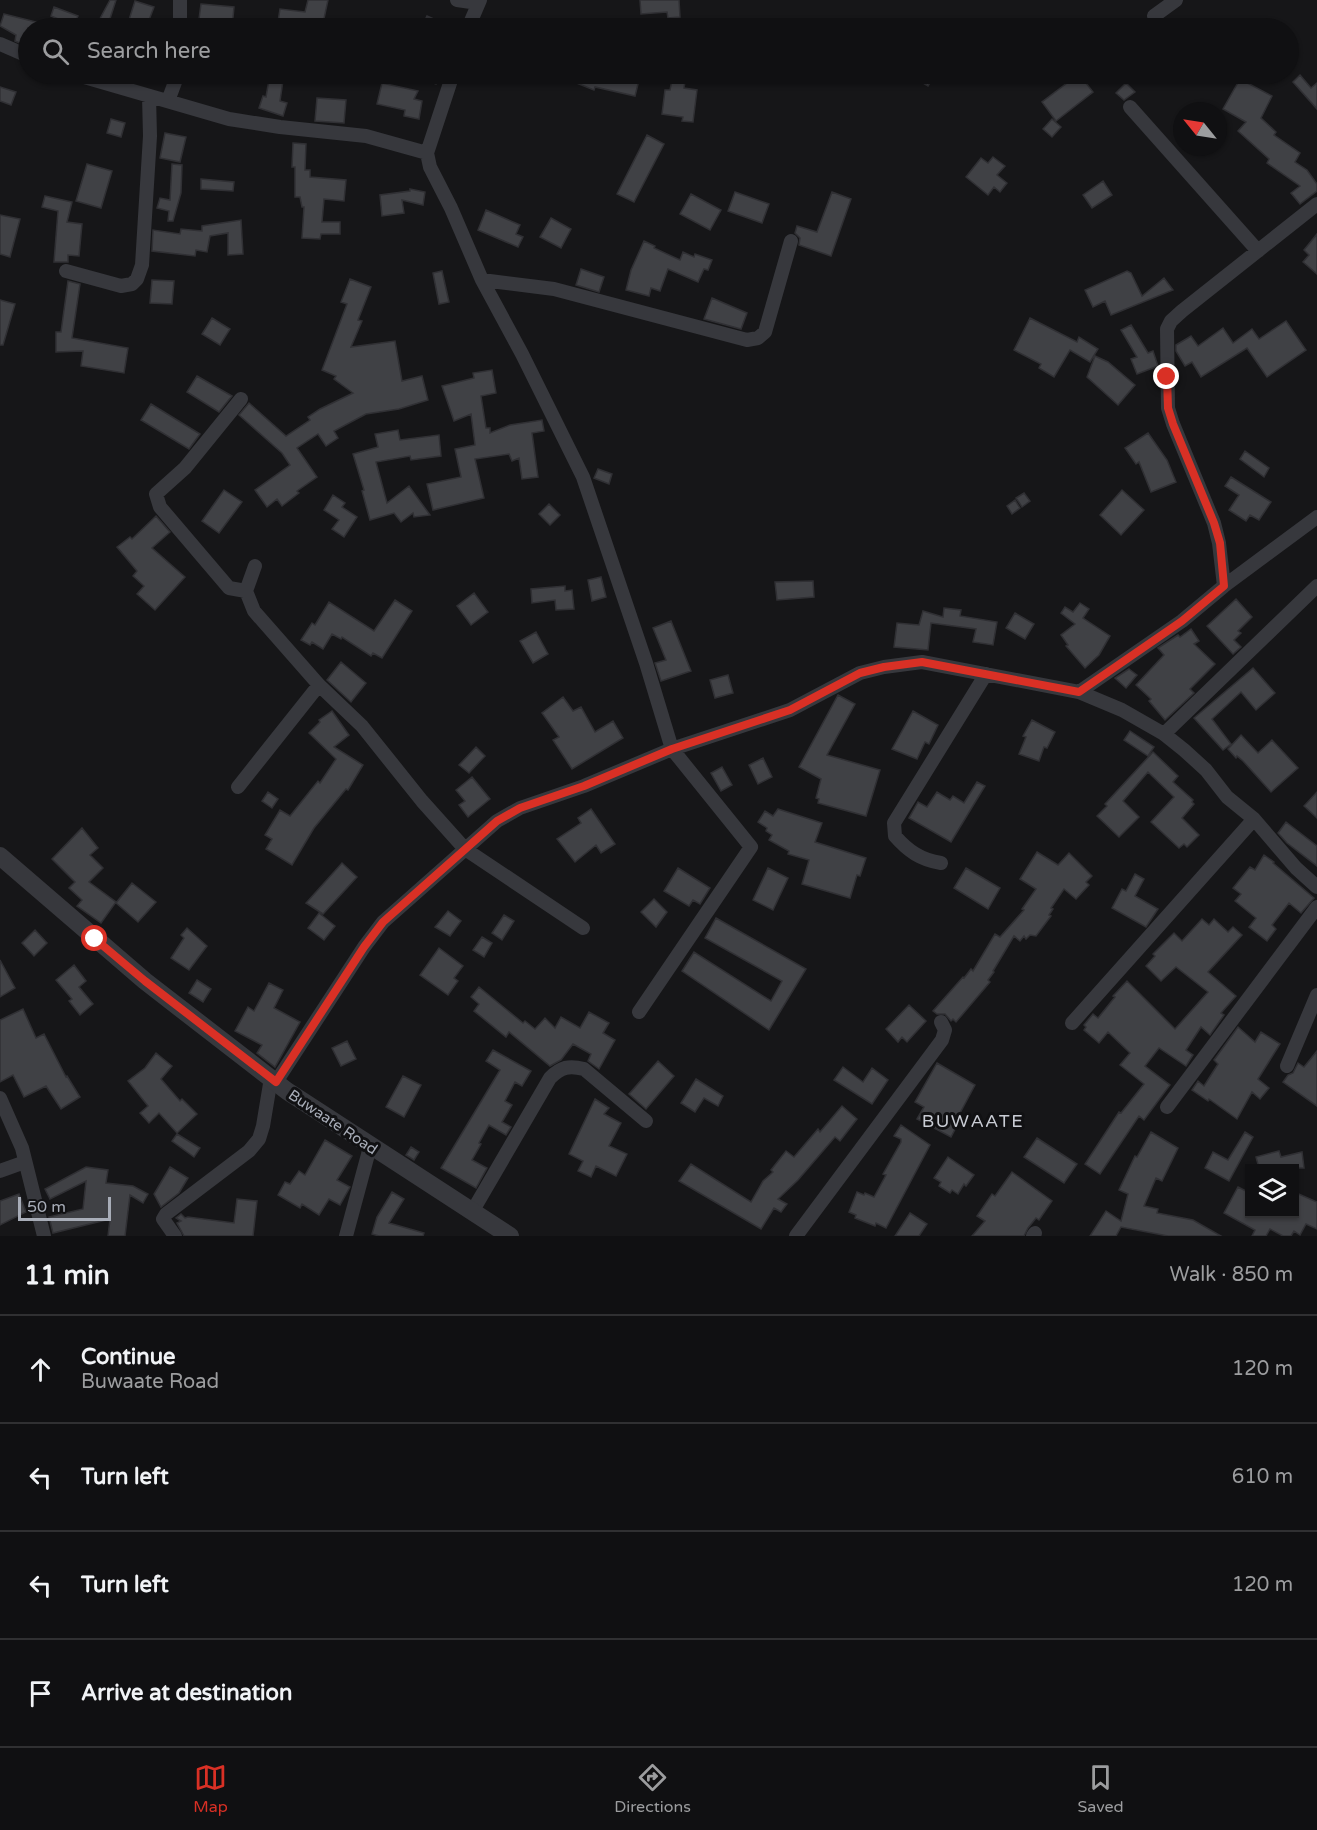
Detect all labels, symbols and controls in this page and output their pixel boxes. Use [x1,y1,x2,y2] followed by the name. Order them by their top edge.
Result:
[18,18,1299,84] search box
[39,35,72,68] icon: search
[87,38,211,64] text: Search here
[1173,102,1227,156] north arrow
[1153,363,1179,389] route end
[81,925,107,951] route start
[285,1086,381,1158] street label: Buwaate Road
[922,1110,1024,1132] district label: BUWAATE
[1245,1164,1299,1218] map controls
[1245,1164,1299,1218] button: layers
[18,1194,111,1222] scale bar
[27,1197,66,1217] text: 50 m
[24,1260,110,1291] text: 11 min
[1170,1263,1293,1287] text: Walk · 850 m
[81,1344,176,1370] text: Continue
[24,1353,57,1386] icon: ahead
[1232,1357,1293,1381] text: 120 m
[81,1370,219,1394] text: Buwaate Road
[24,1461,57,1494] icon: left
[81,1464,169,1490] text: Turn left
[1232,1465,1293,1489] text: 610 m
[24,1569,57,1602] icon: left
[81,1572,169,1598] text: Turn left
[1232,1573,1293,1597] text: 120 m
[24,1677,57,1710] icon: arrive
[81,1680,292,1706] text: Arrive at destination
[193,1761,228,1817] tab: Map
[614,1761,691,1817] tab: Directions
[1077,1761,1124,1817] tab: Saved

